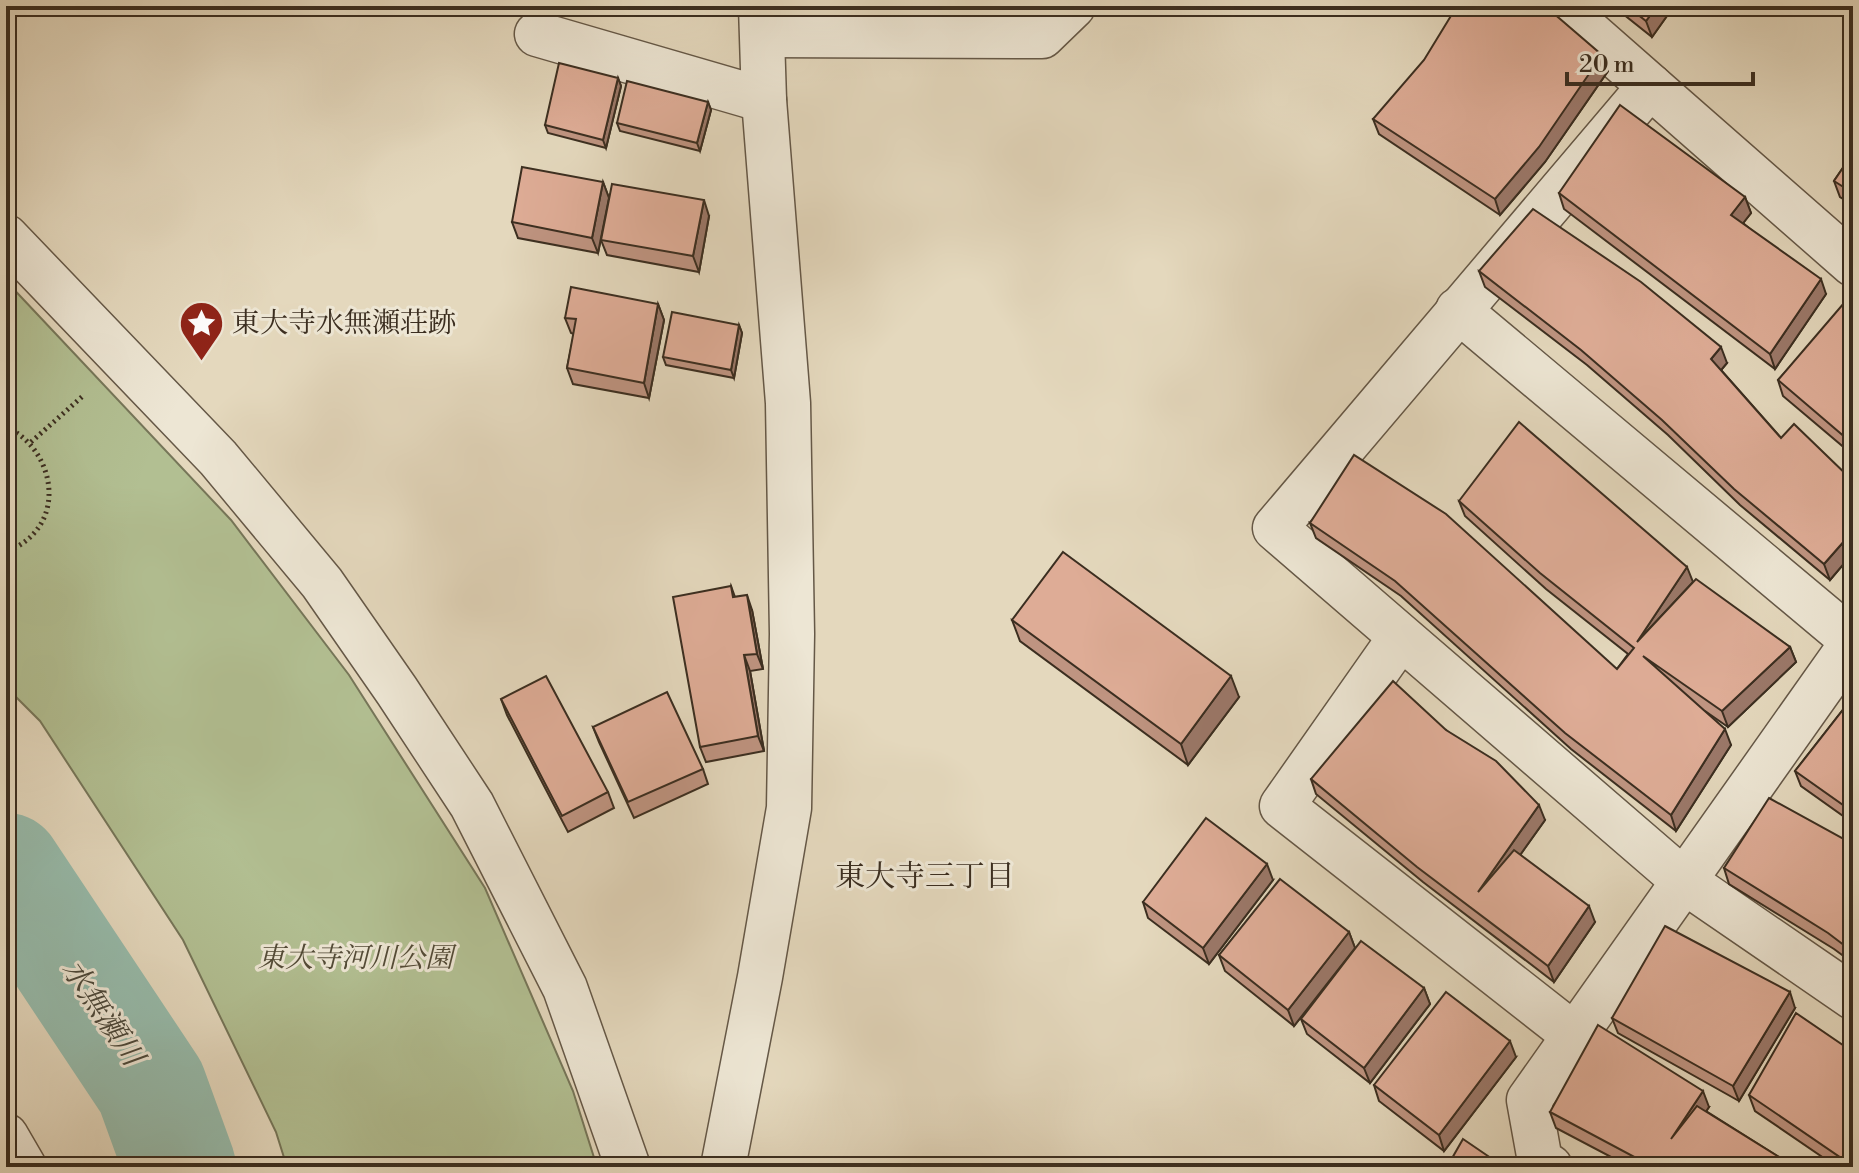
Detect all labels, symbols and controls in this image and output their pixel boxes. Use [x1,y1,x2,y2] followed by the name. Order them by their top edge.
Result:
[1567,36,1753,86] scale bar
[1579,50,1635,80] text: 20 m
[177,299,225,362] place icon: 東大寺水無瀬荘跡
[232,306,456,341] place label: 東大寺水無瀬荘跡
[835,858,1015,896] district label: 東大寺三丁目
[257,941,457,976] park label: 東大寺河川公園
[53,953,153,1076] water label: 水無瀬川

